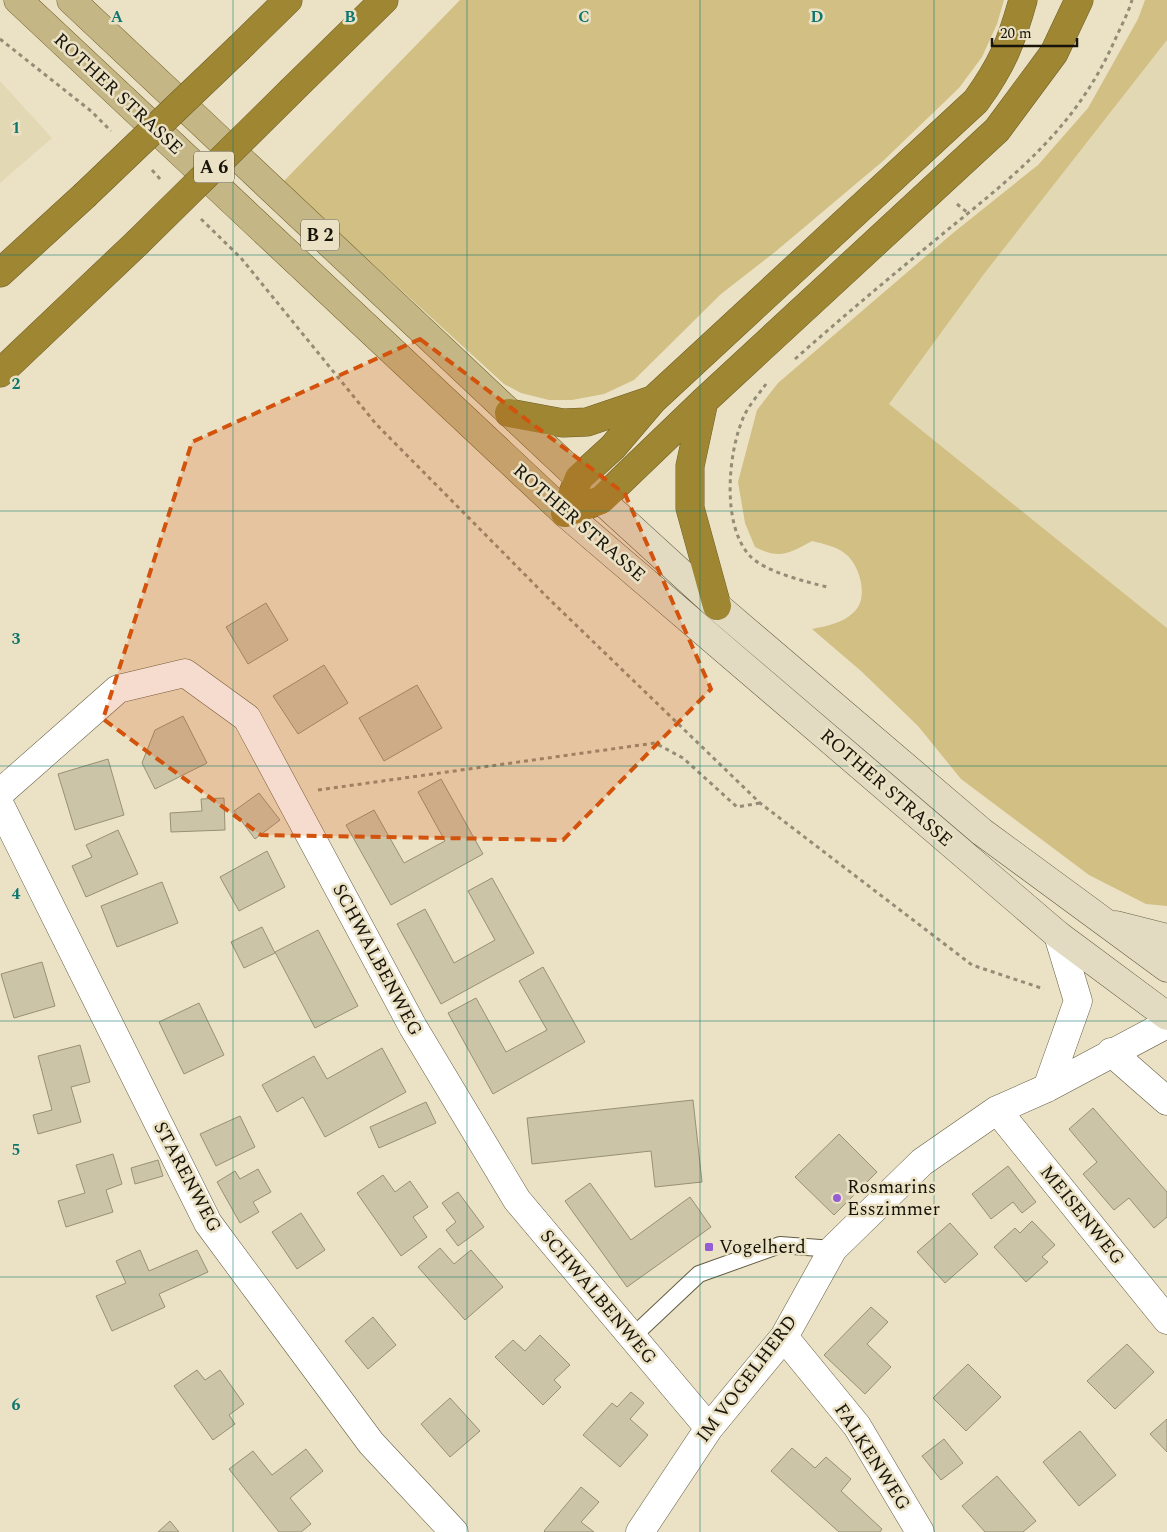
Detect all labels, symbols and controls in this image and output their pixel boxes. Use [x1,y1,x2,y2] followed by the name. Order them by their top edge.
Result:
[111,5,124,29] text: A
[344,5,356,29] text: B
[578,5,590,29] text: C
[811,5,824,29] text: D
[992,15,1077,47] scale bar
[1000,22,1032,45] text: 20 m
[47,26,189,162] street label: ROTHER STRASSE
[12,116,20,140] text: 1
[194,152,234,182] road number: A 6
[301,220,339,250] road number: B 2
[12,372,21,396] text: 2
[506,457,652,589] street label: ROTHER STRASSE
[12,627,21,651] text: 3
[813,722,959,854] street label: ROTHER STRASSE
[325,879,429,1041] street label: SCHWALBENWEG
[12,882,21,906] text: 4
[146,1116,228,1238] street label: STARENWEG
[12,1138,20,1162] text: 5
[1033,1159,1131,1271] street label: MEISENWEG
[847,1173,940,1224] place label: Rosmarins Esszimmer
[831,1192,843,1204] marker: Rosmarins Esszimmer
[533,1223,663,1371] street label: SCHWALBENWEG
[719,1233,806,1262] place label: Vogelherd
[703,1241,715,1253] marker: Vogelherd
[689,1309,805,1449] street label: IM VOGELHERD
[12,1393,21,1417] text: 6
[826,1398,918,1516] street label: FALKENWEG

